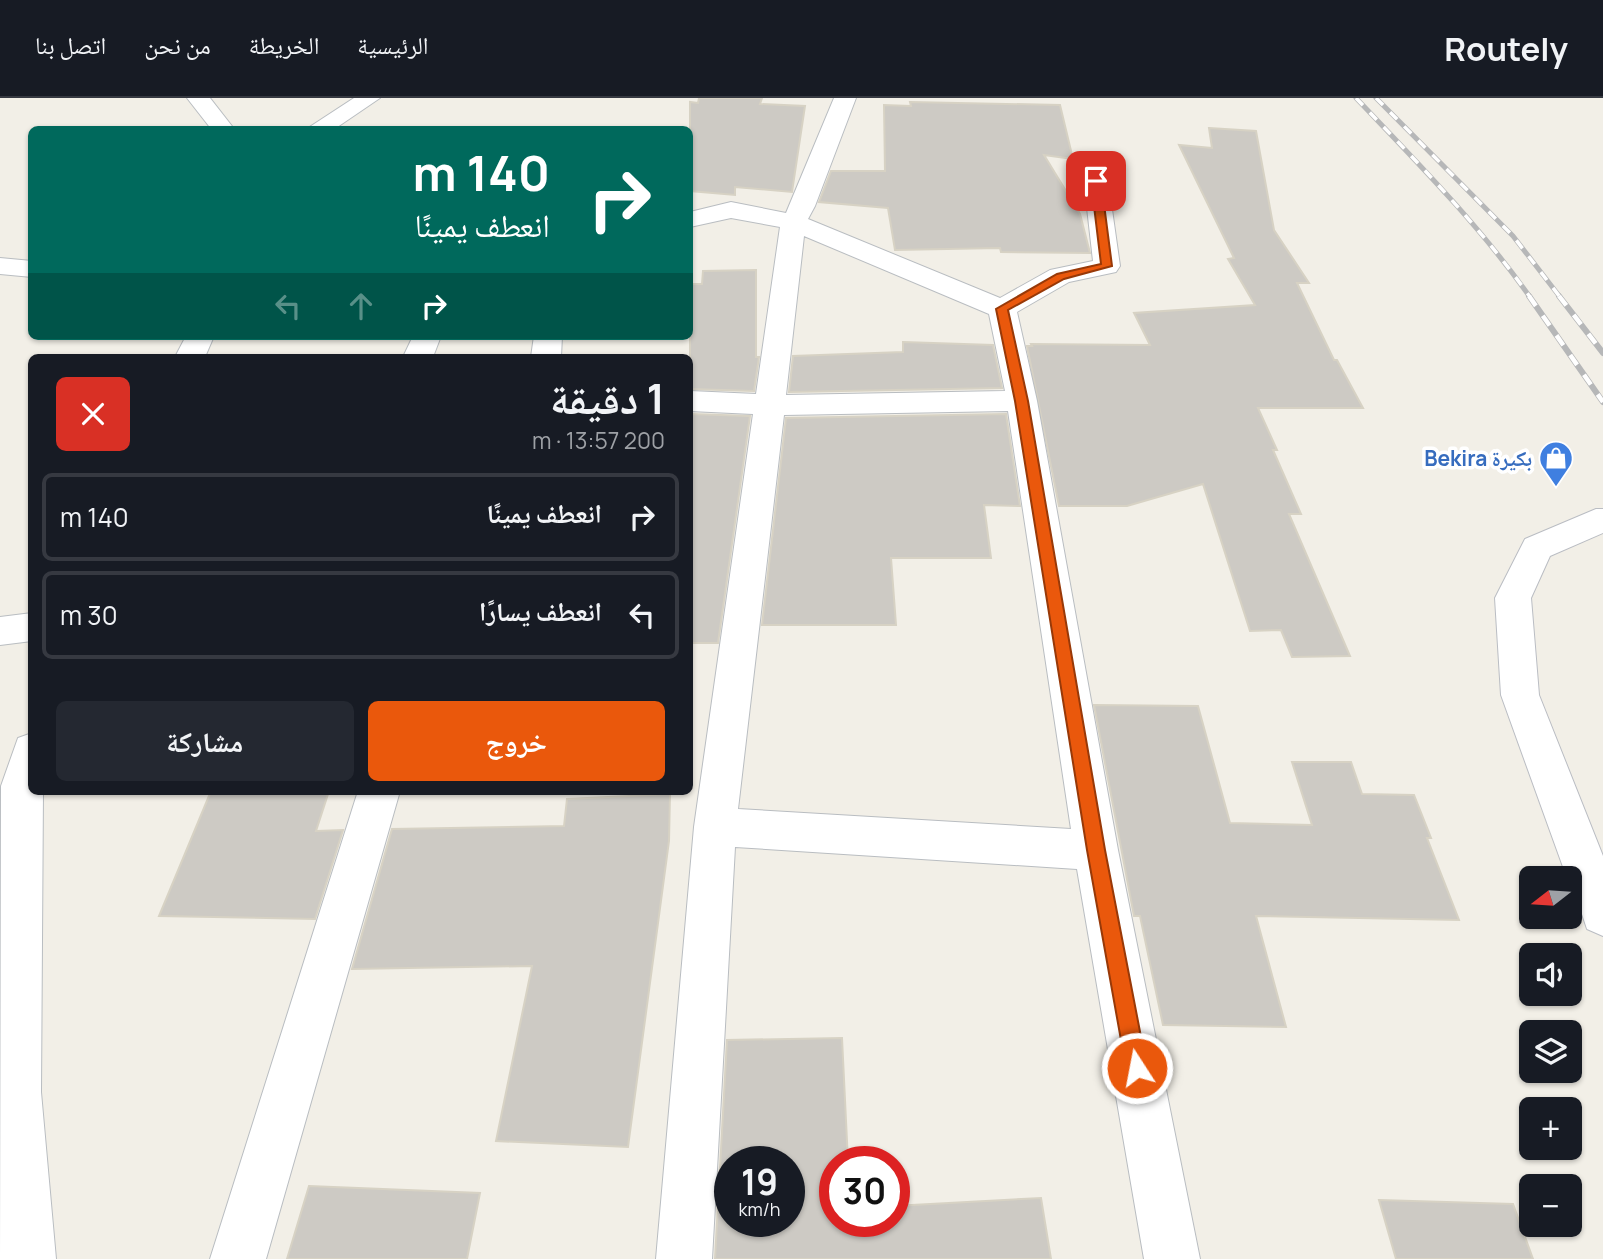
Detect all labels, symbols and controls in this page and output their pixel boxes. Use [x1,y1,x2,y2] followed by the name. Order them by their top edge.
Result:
[1444,26,1568,71] text: Routely
[35,28,106,61] text: اتصل بنا
[144,28,211,61] text: من نحن
[249,28,319,61] text: الخريطة
[357,28,429,61] text: الرئيسية
[413,139,550,206] text: 140 m
[1066,151,1126,211] pin
[574,154,665,245] icon: right
[1077,162,1115,200] icon: arrive
[415,203,550,247] text: انعطف يمينًا
[269,287,307,325] icon: left
[342,287,380,325] icon: ahead
[415,287,453,325] icon: right
[550,369,665,427] text: 1 دقيقة
[56,377,130,451] button: close
[532,424,665,456] text: 200 m · 13:57
[1537,439,1575,488] shop icon: Bekira بكيرة
[1424,444,1532,472] place label: Bekira بكيرة
[487,495,602,531] text: انعطف يمينًا
[623,498,661,536] icon: right
[60,499,129,535] text: 140 m
[479,593,602,629] text: انعطف يسارًا
[623,596,661,634] icon: left
[60,597,118,633] text: 30 m
[56,701,354,781] button: مشاركة
[368,701,665,781] button: خروج
[1519,866,1582,929] north arrow
[1519,866,1582,1237] map controls
[1519,943,1582,1006] button: sound
[1519,1020,1582,1083] button: layers
[1100,1031,1174,1105] position arrow
[1519,1097,1582,1160] button: +
[819,1146,910,1237] speed limit sign: 30
[741,1158,778,1206] text: 19
[1519,1174,1582,1237] button: −
[739,1197,780,1221] text: km/h

